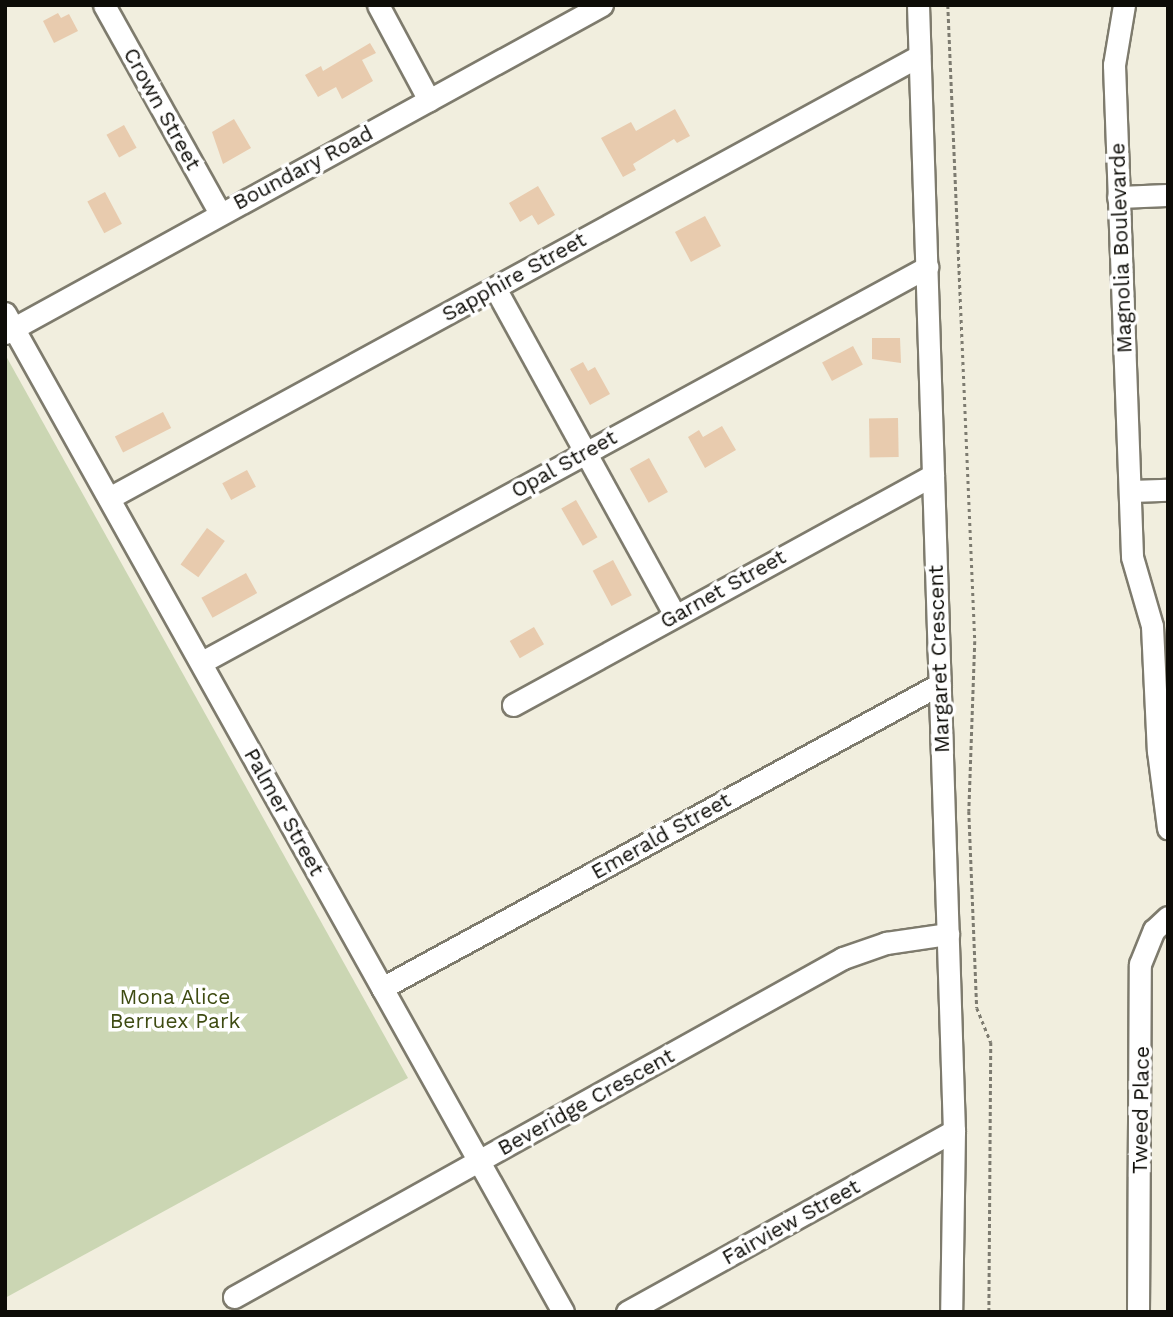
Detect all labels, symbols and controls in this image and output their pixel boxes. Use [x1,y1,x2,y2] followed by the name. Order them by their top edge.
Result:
[118,43,206,175] street label: Crown Street
[229,120,377,216] street label: Boundary Road
[1105,142,1137,354] street label: Magnolia Boulevarde
[438,227,590,327] street label: Sapphire Street
[507,425,621,503] street label: Opal Street
[656,544,790,634] street label: Garnet Street
[923,565,955,753] street label: Margaret Crescent
[239,744,329,880] street label: Palmer Street
[587,787,735,885] street label: Emerald Street
[109,984,241,1034] park label: Mona Alice Berruex Park
[493,1043,679,1161] street label: Beveridge Crescent
[1127,1046,1155,1174] street label: Tweed Place
[718,1174,864,1270] street label: Fairview Street

